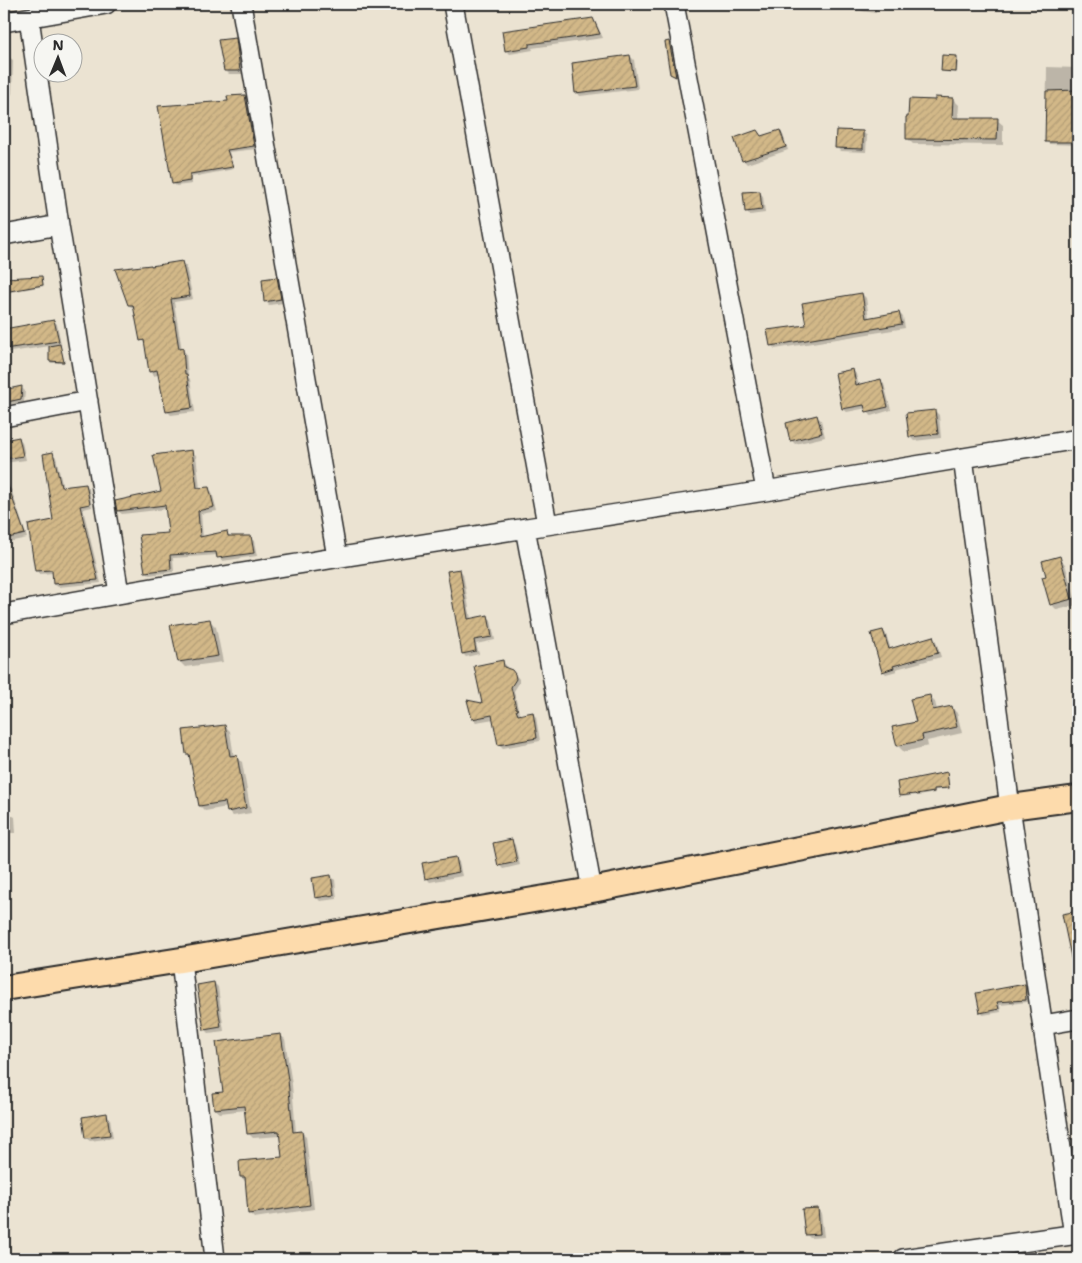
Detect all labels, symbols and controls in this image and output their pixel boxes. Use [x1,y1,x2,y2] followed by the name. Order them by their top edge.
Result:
[32,32,82,82] north arrow
[53,36,64,54] text: N

